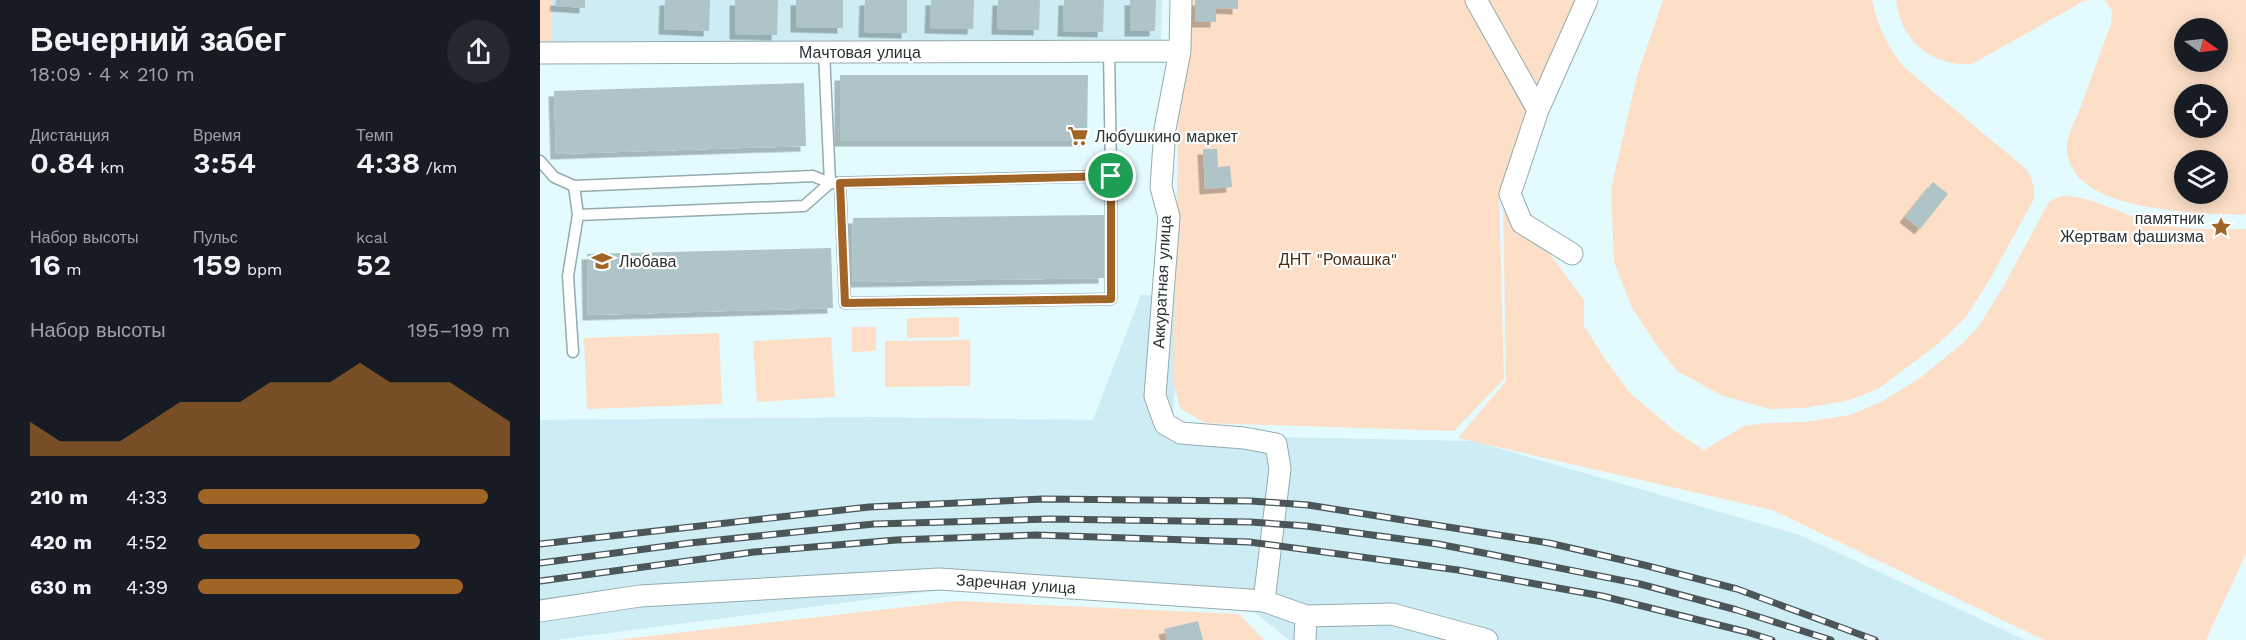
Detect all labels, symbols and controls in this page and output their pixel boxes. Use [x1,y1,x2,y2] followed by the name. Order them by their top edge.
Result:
[2174,18,2228,72] north arrow
[2174,18,2228,204] map controls
[30,20,286,59] text: Вечерний забег
[447,20,510,83] button: share
[799,43,921,62] street label: Мачтовая улица
[30,62,195,86] text: 18:09 · 4 × 210 m
[2174,84,2228,138] button: locate
[1066,124,1090,148] supermarket icon: Любушкино маркет
[30,126,109,145] text: Дистанция
[193,126,241,145] text: Время
[356,126,393,145] text: Темп
[1095,127,1239,146] place label: Любушкино маркет
[30,145,95,180] text: 0.84
[193,145,256,180] text: 3:54
[356,145,420,180] text: 4:38
[1085,150,1136,201] pin
[2174,150,2228,204] button: layers
[95,158,125,177] text: km
[420,158,457,177] text: /km
[1094,159,1127,192] icon: arrive
[2060,209,2205,246] place label: памятник Жертвам фашизма
[1149,215,1175,349] street label: Аккуратная улица
[2209,215,2233,239] place icon: памятник Жертвам фашизма
[30,228,138,247] text: Набор высоты
[193,228,238,247] text: Пульс
[356,228,388,247] text: kcal
[30,247,61,282] text: 16
[193,247,241,282] text: 159
[356,247,391,282] text: 52
[590,249,614,273] school or university icon: Любава
[1279,250,1397,269] park label: ДНТ "Ромашка"
[619,252,677,271] place label: Любава
[61,260,82,279] text: m
[241,260,282,279] text: bpm
[30,318,166,342] text: Набор высоты
[407,318,510,342] text: 195–199 m
[30,485,88,509] text: 210 m
[126,485,167,509] text: 4:33
[30,530,92,554] text: 420 m
[126,530,167,554] text: 4:52
[955,570,1077,598] street label: Заречная улица
[30,575,92,599] text: 630 m
[126,575,168,599] text: 4:39

